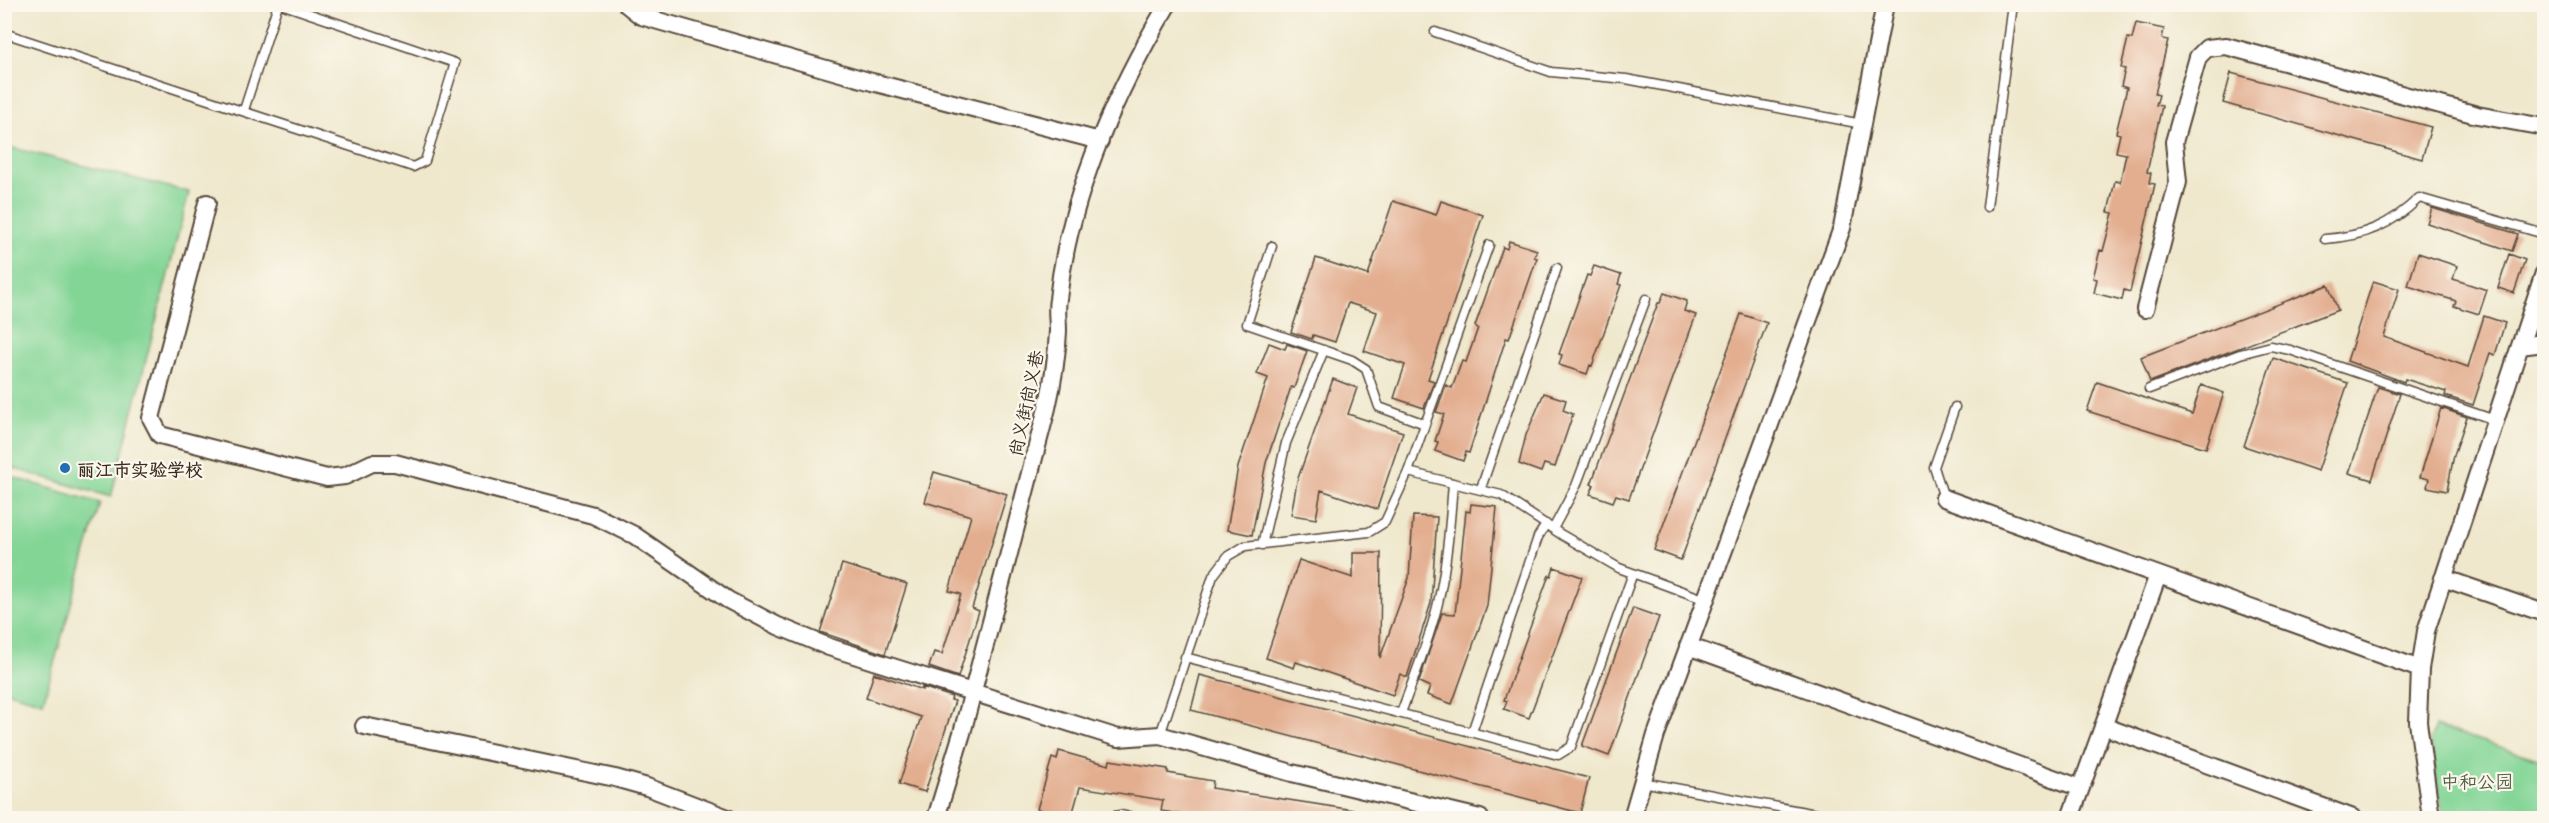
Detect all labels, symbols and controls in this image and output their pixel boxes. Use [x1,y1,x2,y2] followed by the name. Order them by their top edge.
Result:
[1001,347,1049,459] street label: 尚义街尚义巷
[77,455,203,482] place label: 丽江市实验学校
[58,461,72,475] marker: 丽江市实验学校
[2441,767,2513,794] park label: 中和公园

